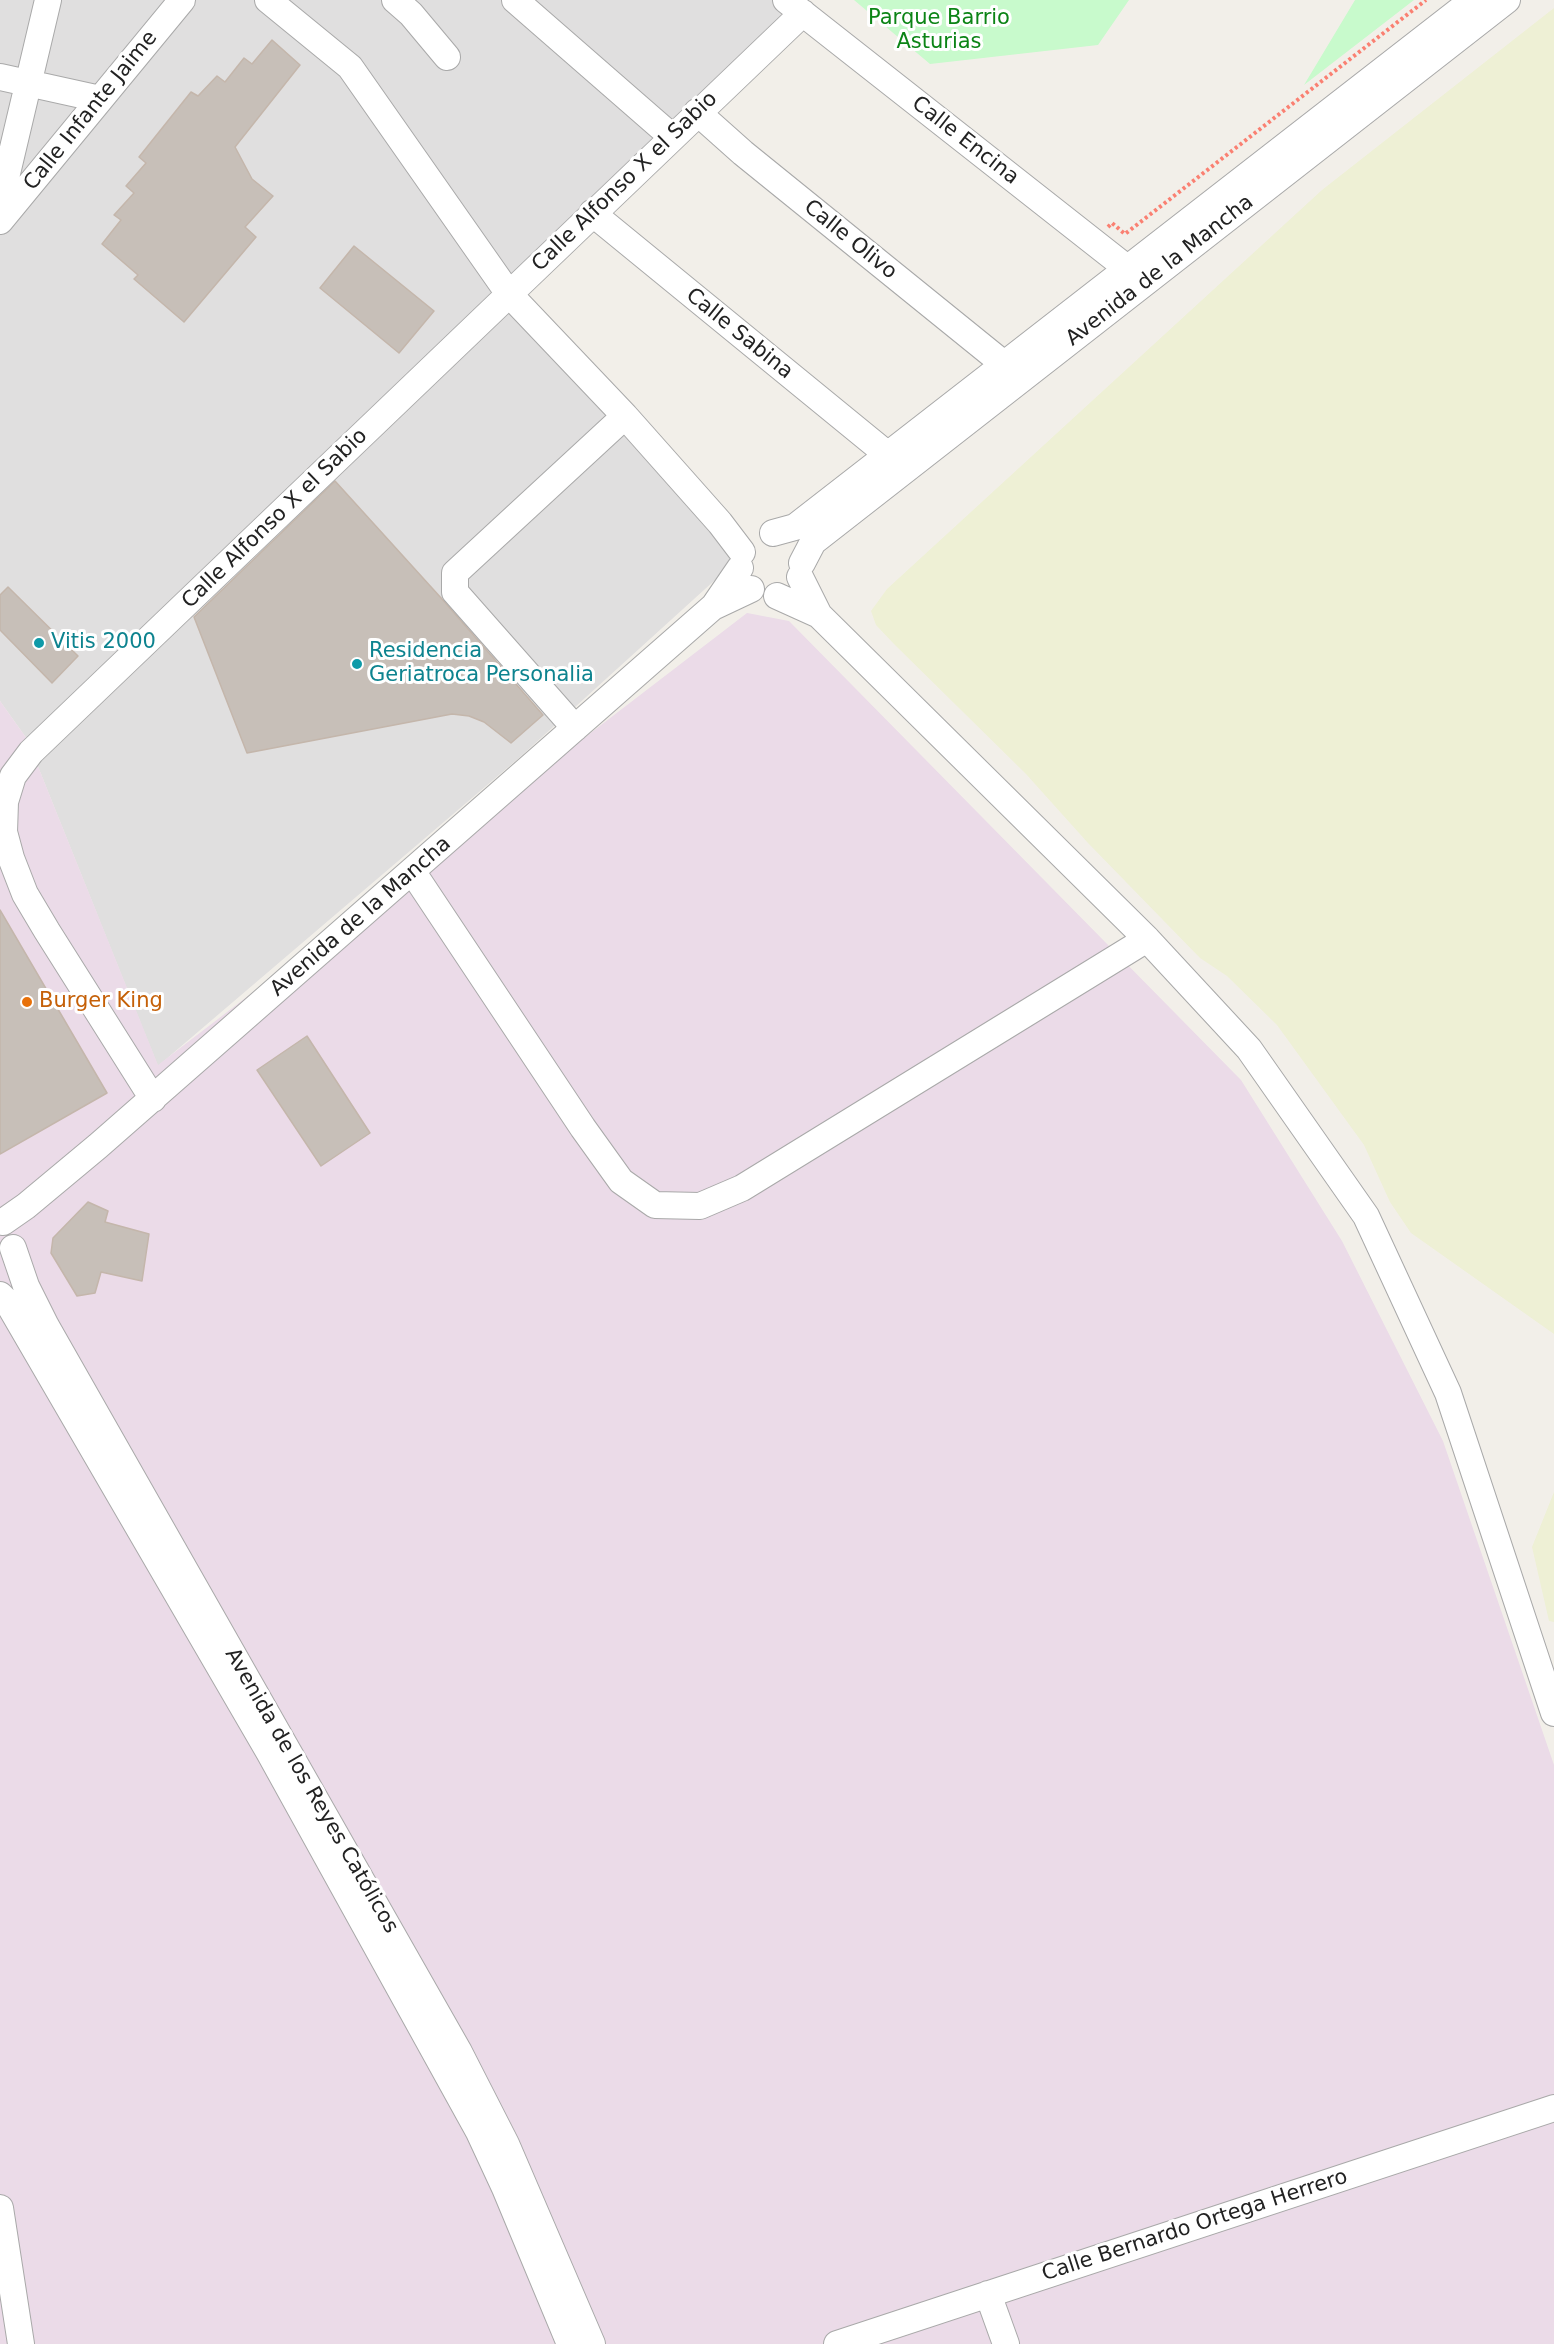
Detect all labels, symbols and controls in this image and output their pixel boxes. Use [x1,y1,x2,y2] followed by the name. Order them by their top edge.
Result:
[868,6,1010,56] park label: Parque Barrio Asturias
[19,26,163,196] street label: Calle Infante Jaime
[527,87,723,277] street label: Calle Alfonso X el Sabio
[906,91,1024,191] street label: Calle Encina
[1061,190,1259,352] street label: Avenida de la Mancha
[798,195,902,285] street label: Calle Olivo
[680,283,798,385] street label: Calle Sabina
[177,424,373,614] street label: Calle Alfonso X el Sabio
[51,630,156,656] place label: Vitis 2000
[32,636,46,650] marker: Vitis 2000
[369,639,594,689] place label: Residencia Geriatroca Personalia
[350,657,364,671] marker: Residencia Geriatroca Personalia
[266,832,456,1002] street label: Avenida de la Mancha
[39,989,163,1015] place label: Burger King
[20,995,34,1009] marker: Burger King
[219,1644,403,1938] street label: Avenida de los Reyes Católicos
[1039,2165,1351,2287] street label: Calle Bernardo Ortega Herrero

